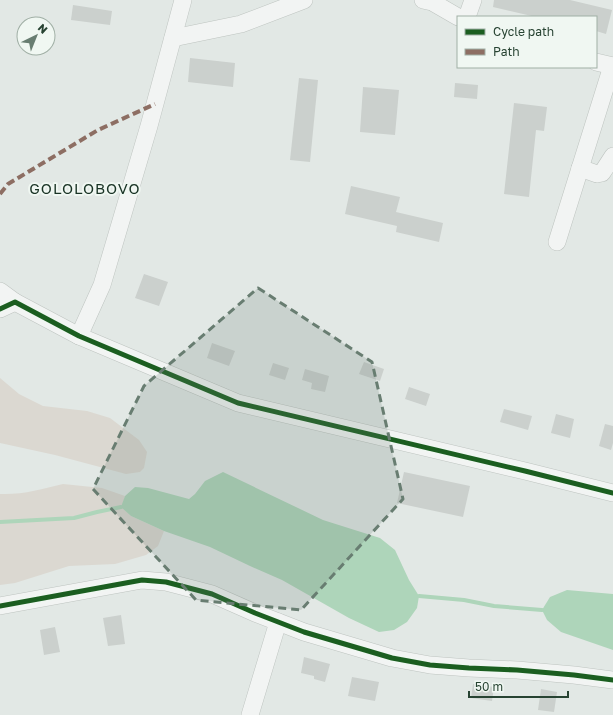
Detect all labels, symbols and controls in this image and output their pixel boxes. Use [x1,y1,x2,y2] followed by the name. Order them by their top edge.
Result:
[16,16,56,56] north arrow
[457,16,597,68] legend
[36,21,51,36] text: N
[493,24,554,39] text: Cycle path
[493,44,520,59] text: Path
[29,179,141,197] district label: GOLOLOBOVO
[469,673,568,699] scale bar
[475,679,503,694] text: 50 m

